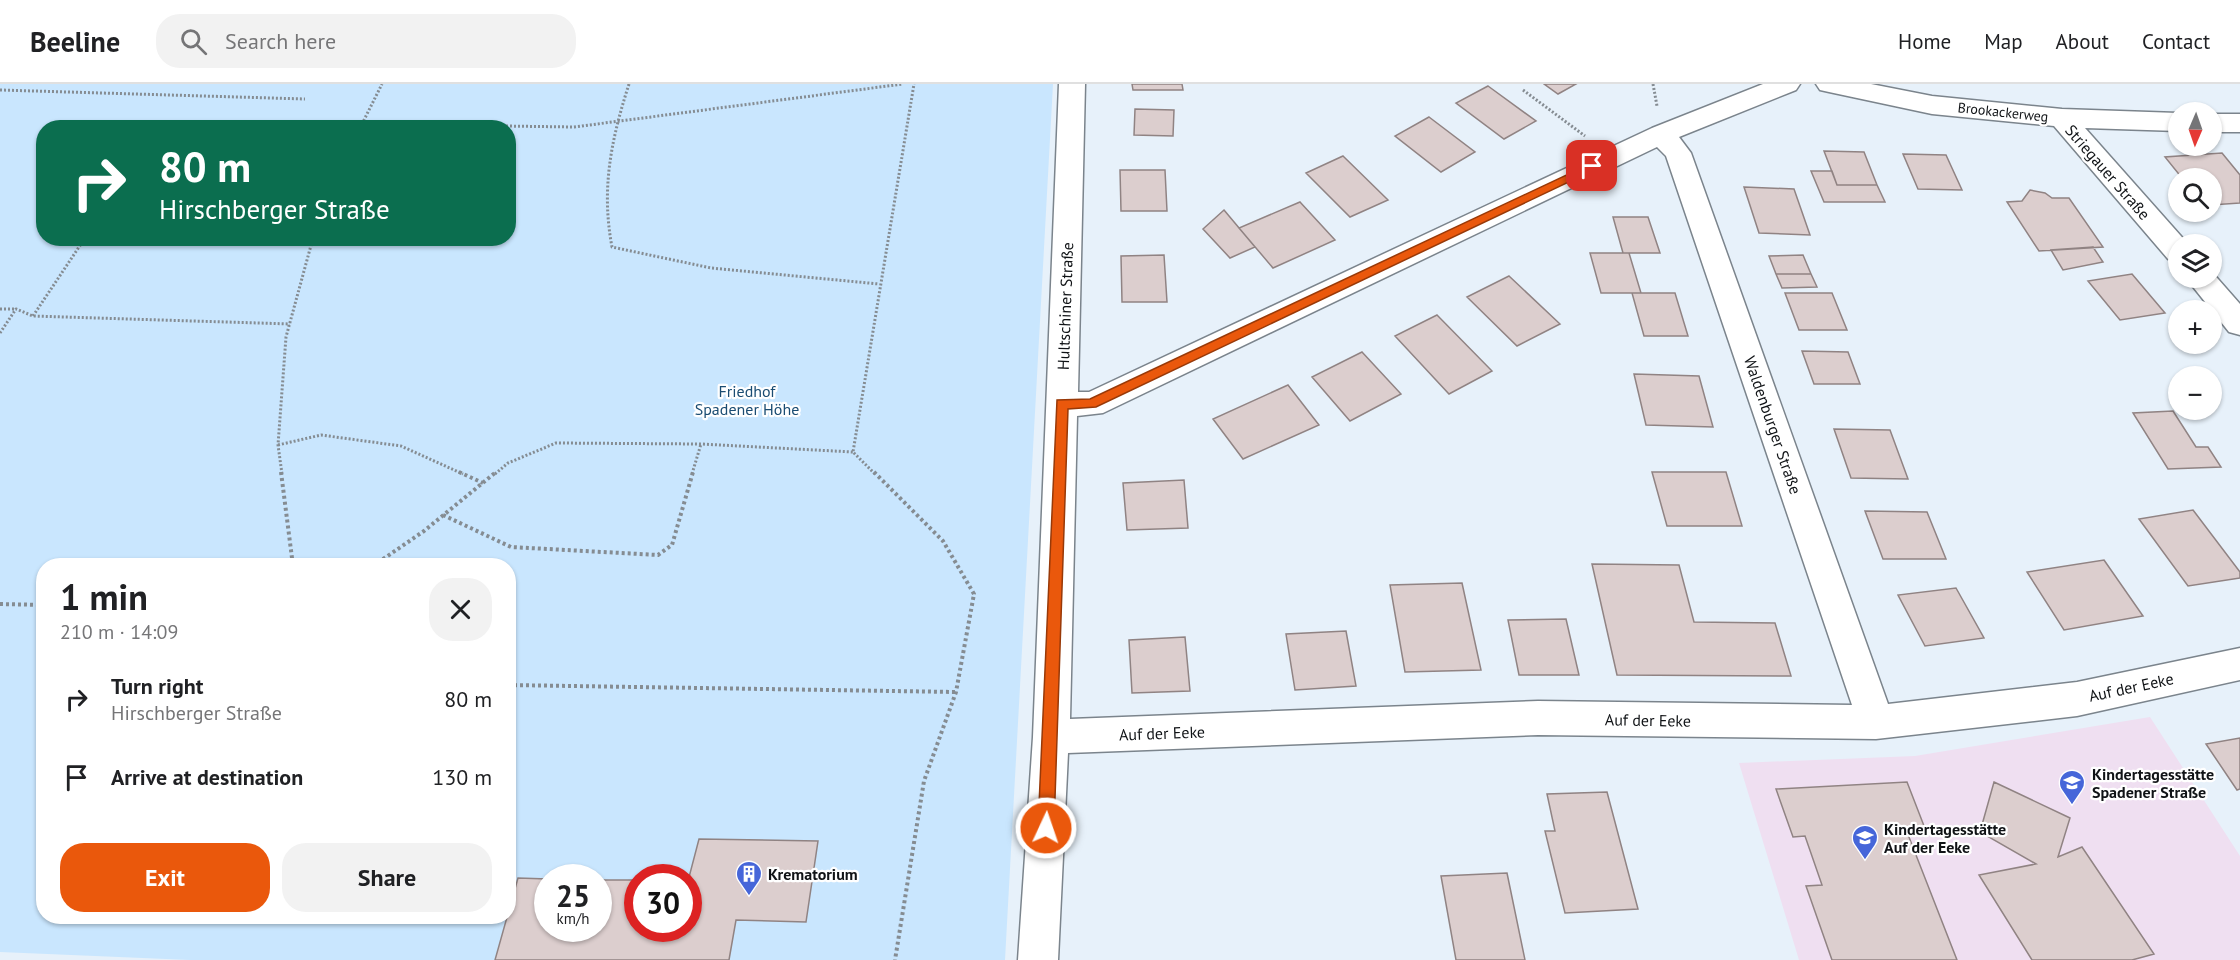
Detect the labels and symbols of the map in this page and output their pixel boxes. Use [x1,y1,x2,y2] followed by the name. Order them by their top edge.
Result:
[1957,98,2049,126] street label: Brookackerweg
[2168,102,2222,156] north arrow
[2061,120,2155,224] street label: Striegauer Straße
[1566,140,1617,191] pin
[1053,242,1077,370] street label: Hultschiner Straße
[1740,353,1806,497] street label: Waldenburger Straße
[695,381,799,419] park label: Friedhof Spadener Höhe
[2087,668,2175,706] street label: Auf der Eeke
[1605,709,1691,731] street label: Auf der Eeke
[1119,722,1205,744] street label: Auf der Eeke
[2092,764,2214,802] place label: Kindertagesstätte Spadener Straße
[2057,768,2087,806] school or university icon: Kindertagesstätte Spadener Straße
[1014,796,1078,860] position arrow
[1884,819,2006,857] place label: Kindertagesstätte Auf der Eeke
[1850,823,1880,861] school or university icon: Kindertagesstätte Auf der Eeke
[734,859,764,897] building icon: Krematorium
[624,864,702,942] speed limit sign: 30
[768,864,858,884] place label: Krematorium

